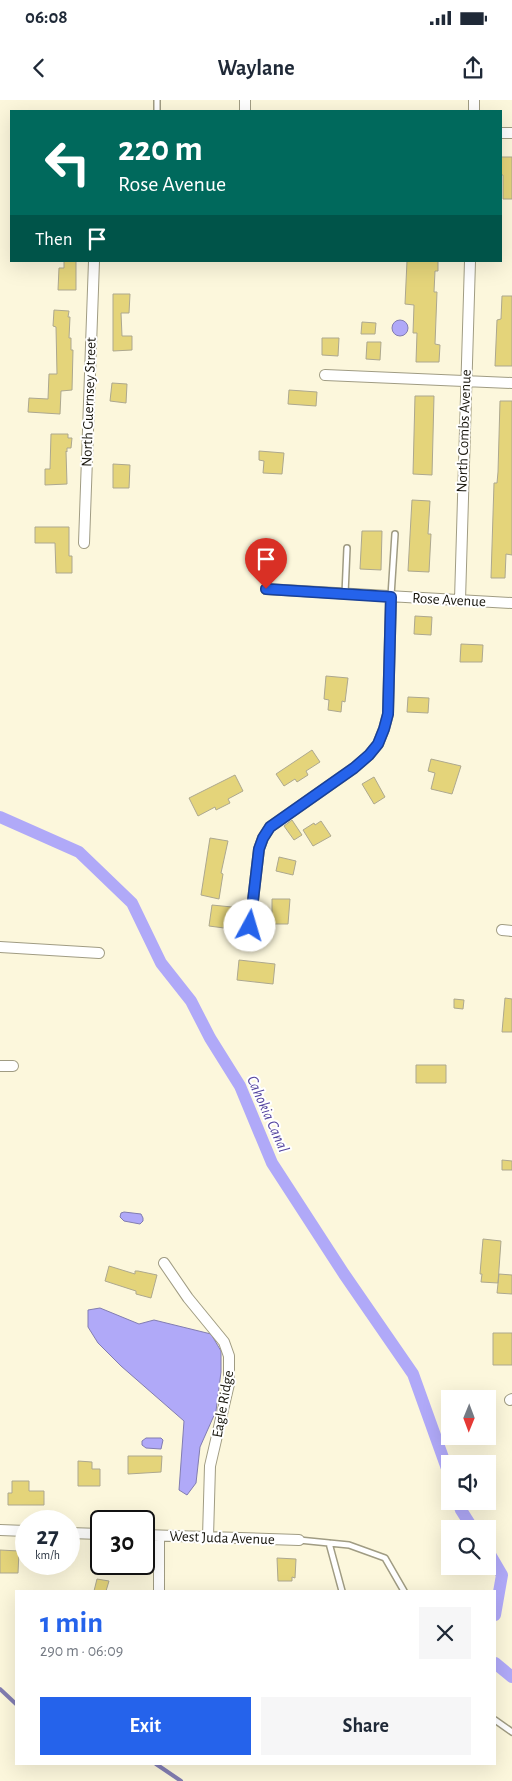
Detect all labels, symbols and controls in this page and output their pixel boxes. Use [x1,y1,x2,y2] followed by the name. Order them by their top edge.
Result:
[25,8,68,27] text: 06:08
[25,54,53,82] icon: back
[459,54,487,82] icon: share
[217,57,295,79] text: Waylane
[35,130,100,195] icon: left
[118,132,203,167] text: 220 m
[118,173,226,195] text: Rose Avenue
[83,225,111,253] icon: arrive
[35,230,73,249] text: Then
[79,337,99,467] street label: North Guernsey Street
[454,369,474,493] street label: North Combs Avenue
[245,538,287,589] pin
[252,545,280,573] icon: arrive
[412,591,486,609] street label: Rose Avenue
[223,899,275,951] position arrow
[244,1073,292,1155] water label: Cahokia Canal
[210,1369,236,1439] street label: Eagle Ridge
[441,1390,496,1445] north arrow
[441,1390,496,1575] map controls
[441,1455,496,1510] button: sound
[90,1510,155,1575] speed limit sign: 30
[441,1520,496,1575] button: search
[36,1524,59,1549] text: 27
[169,1529,275,1547] street label: West Juda Avenue
[35,1549,60,1561] text: km/h
[419,1607,471,1659] button: close
[40,1608,103,1638] text: 1 min
[40,1643,123,1659] text: 290 m · 06:09
[40,1697,251,1755] button: Exit
[261,1697,471,1755] button: Share

